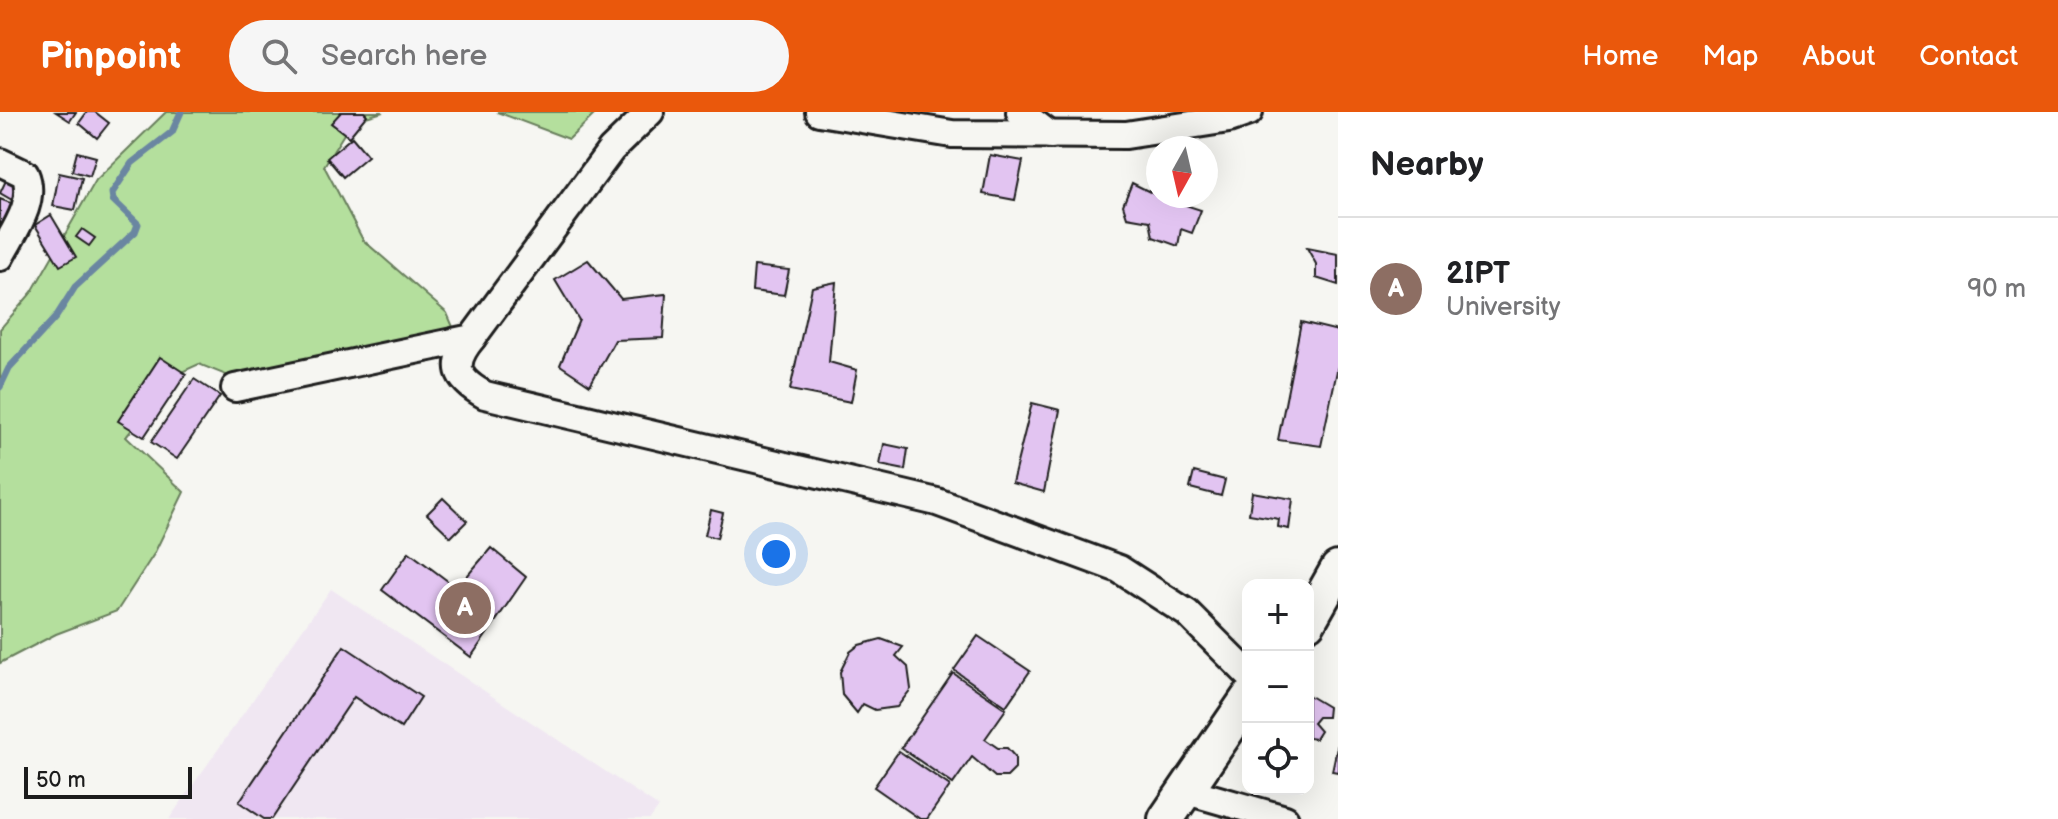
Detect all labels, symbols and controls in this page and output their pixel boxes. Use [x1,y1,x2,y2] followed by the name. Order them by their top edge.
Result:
[229,20,789,92] search box
[40,34,181,79] text: Pinpoint
[257,34,301,78] icon: search
[321,38,487,74] text: Search here
[1582,40,1658,73] text: Home
[1702,40,1759,73] text: Map
[1803,40,1875,73] text: About
[1919,40,2018,73] text: Contact
[1146,136,1218,208] north arrow
[1370,144,1484,185] text: Nearby
[1446,256,1510,292] text: 2IPT
[1388,274,1404,305] text: A
[1967,274,2026,305] text: 90 m
[1446,292,1561,323] text: University
[756,534,796,574] your location
[439,578,491,638] pin: A
[1242,579,1314,795] map controls
[1242,579,1314,651] button: +
[1242,651,1314,723] button: −
[1242,723,1314,795] button: locate
[24,763,192,799] scale bar
[36,767,86,794] text: 50 m

